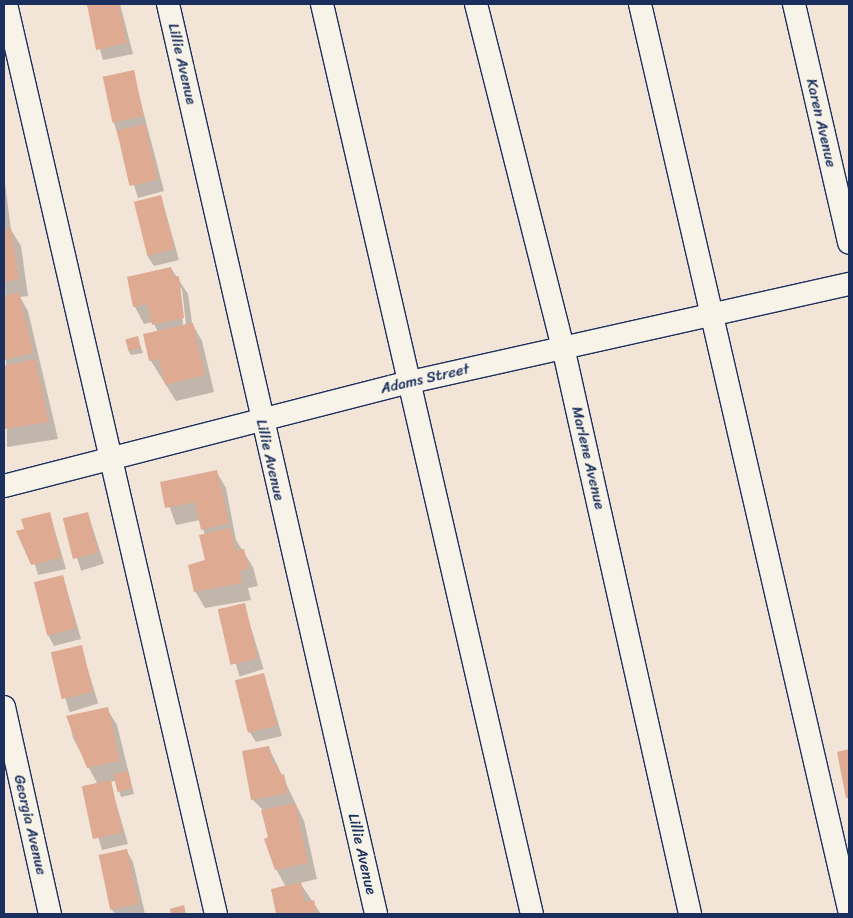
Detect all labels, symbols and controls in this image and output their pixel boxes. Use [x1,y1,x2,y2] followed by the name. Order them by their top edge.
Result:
[164,22,200,106] street label: Lillie Avenue
[802,77,840,169] street label: Karen Avenue
[379,360,471,398] street label: Adams Street
[567,405,609,511] street label: Marlene Avenue
[252,418,288,502] street label: Lillie Avenue
[10,773,50,877] street label: Georgia Avenue
[344,812,380,896] street label: Lillie Avenue

